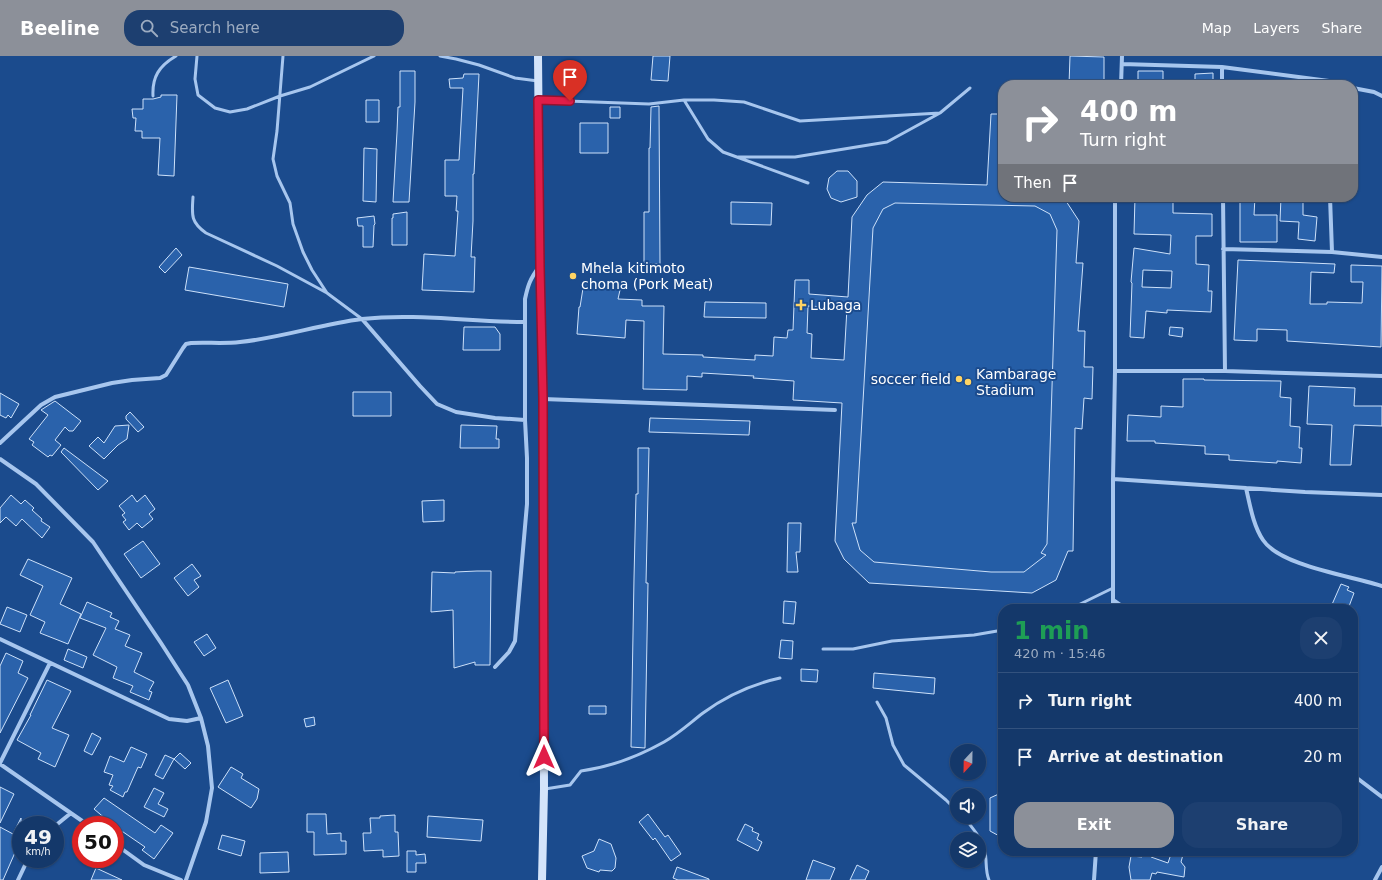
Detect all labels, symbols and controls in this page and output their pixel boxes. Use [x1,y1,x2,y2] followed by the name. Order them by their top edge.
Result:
[124,10,404,46] search box
[20,17,100,39] text: Beeline
[138,17,160,39] icon: search
[170,19,260,37] text: Search here
[1202,20,1231,36] text: Map
[1253,20,1300,36] text: Layers
[1322,20,1362,36] text: Share
[553,60,587,101] pin
[559,66,581,88] icon: arrive
[1080,95,1177,128] text: 400 m
[1014,96,1066,148] icon: right
[1080,129,1166,150] text: Turn right
[1059,172,1081,194] icon: arrive
[1014,174,1051,192] text: Then
[581,260,713,292] place label: Mhela kitimoto choma (Pork Meat)
[568,271,578,281] marker: Mhela kitimoto choma (Pork Meat)
[810,297,861,313] place label: Lubaga
[795,299,807,311] marker: Lubaga
[976,366,1056,398] place label: Kambarage Stadium
[871,371,951,387] place label: soccer field
[954,374,964,384] marker: soccer field
[963,377,973,387] marker: Kambarage Stadium
[1014,617,1089,645] text: 1 min
[1300,617,1342,659] button: close
[1014,646,1105,661] text: 420 m · 15:46
[1014,690,1036,712] icon: right
[1048,692,1132,710] text: Turn right
[1294,692,1342,710] text: 400 m
[523,736,565,778] position arrow
[950,744,986,780] north arrow
[950,744,986,868] map controls
[1014,746,1036,768] icon: arrive
[1048,748,1223,766] text: Arrive at destination
[1304,748,1342,766] text: 20 m
[950,788,986,824] button: sound
[1014,802,1174,848] button: Exit
[1182,802,1342,848] button: Share
[72,816,124,868] speed limit sign: 50
[24,825,52,849] text: 49
[950,832,986,868] button: layers
[25,846,51,857] text: km/h

